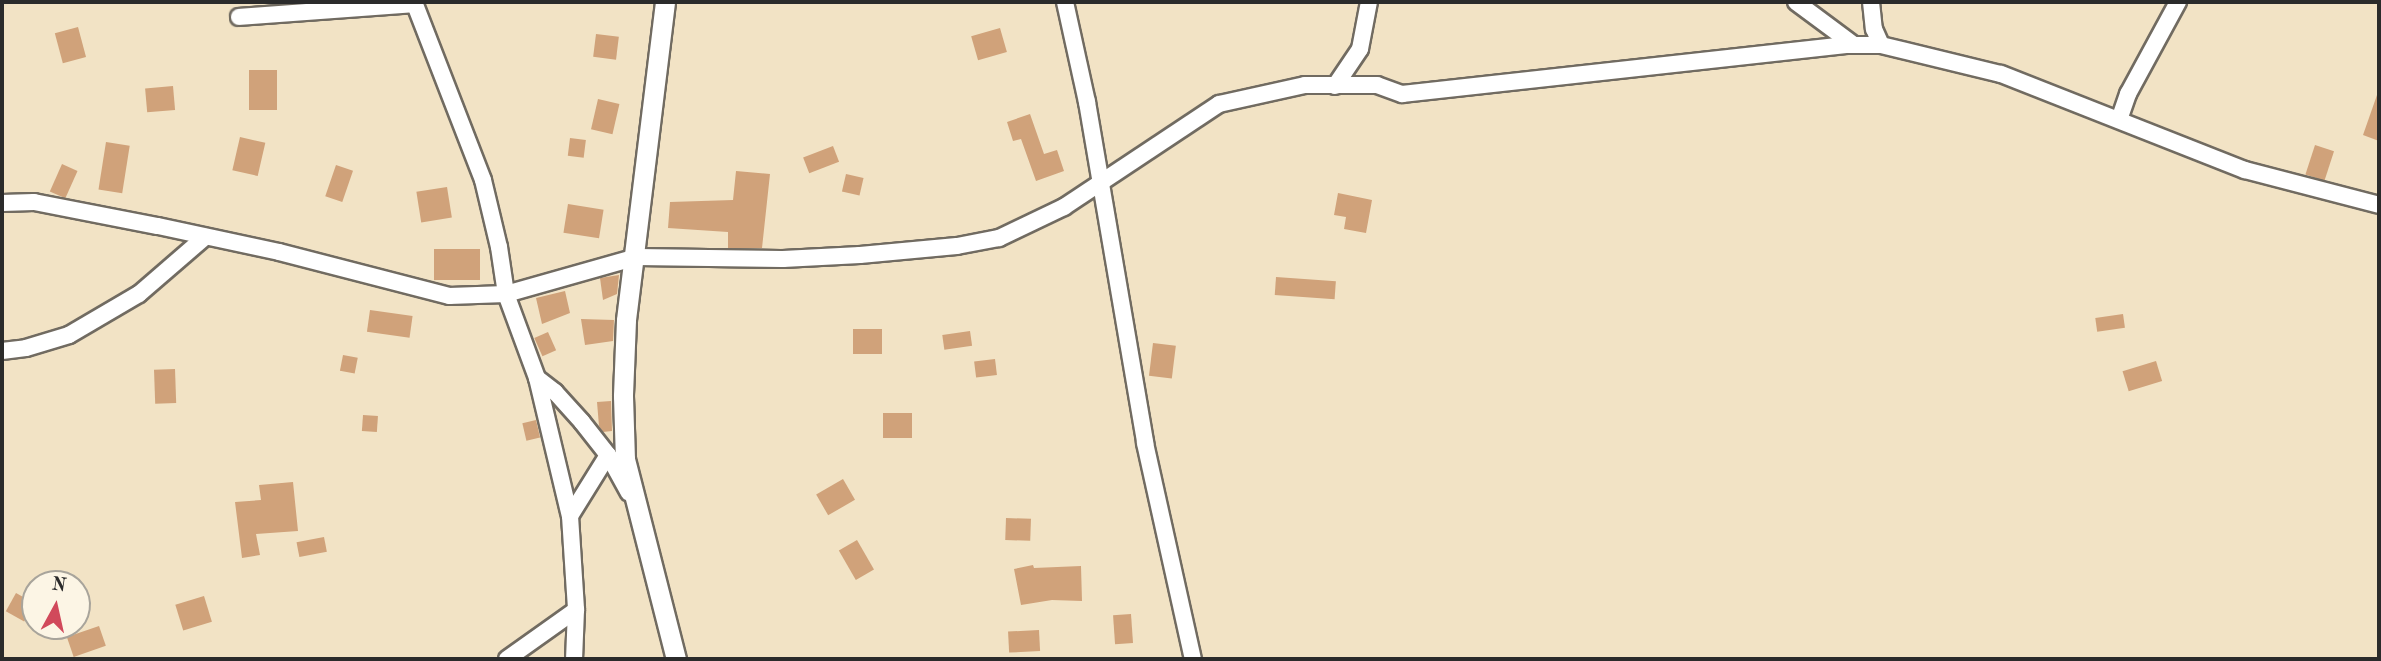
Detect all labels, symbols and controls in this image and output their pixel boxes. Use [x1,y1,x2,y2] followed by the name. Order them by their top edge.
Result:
[21,570,91,640] north arrow
[50,575,67,596] text: N

